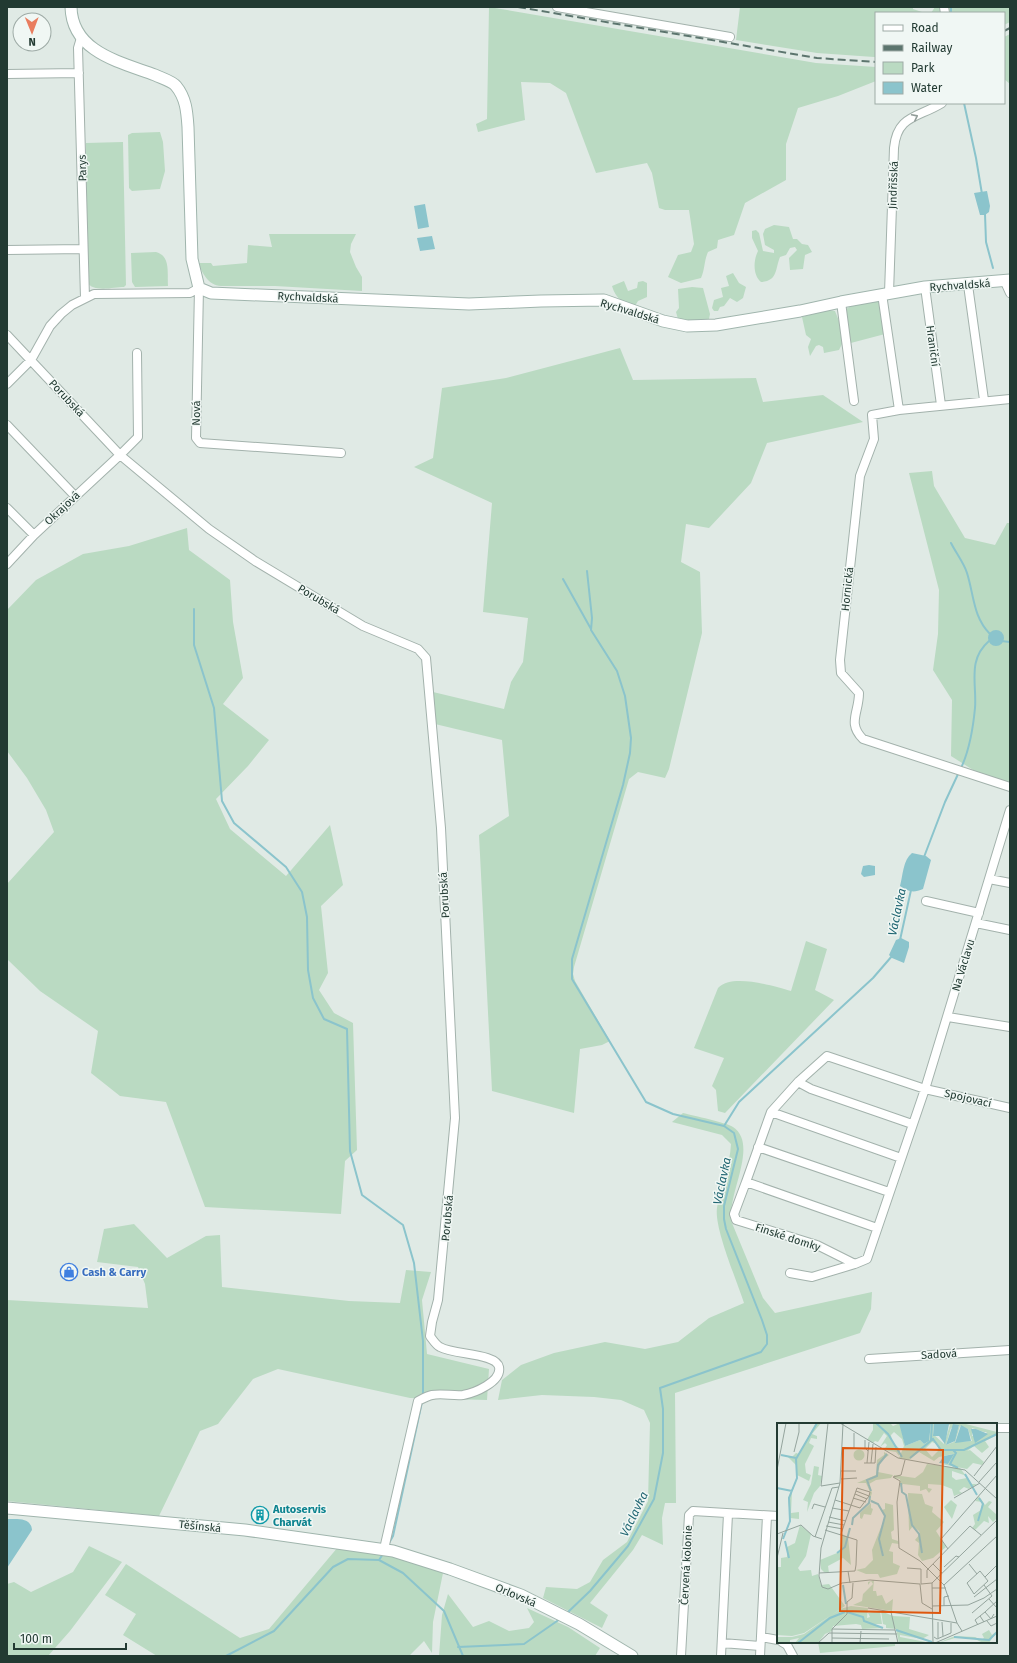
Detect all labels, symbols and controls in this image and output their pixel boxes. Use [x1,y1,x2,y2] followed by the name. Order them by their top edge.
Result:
[12,12,52,52] north arrow
[875,12,1005,104] legend
[911,21,939,35] text: Road
[28,35,36,48] text: N
[911,41,952,55] text: Railway
[911,61,935,75] text: Park
[911,81,943,95] text: Water
[911,114,918,122] one-way arrow
[76,155,89,181] street label: Parys
[886,161,901,209] street label: Jindřišská
[929,277,991,294] street label: Rychvaldská
[277,289,339,306] street label: Rychvaldská
[599,296,661,327] street label: Rychvaldská
[923,325,942,368] street label: Hraniční
[46,377,87,420] street label: Porubská
[190,400,203,426] street label: Nová
[42,489,83,528] street label: Okrajová
[839,566,856,612] street label: Hornická
[296,582,342,617] street label: Porubská
[437,872,452,918] street label: Porubská
[885,887,909,937] water label: Václavka
[949,937,978,993] street label: Na Václavu
[943,1087,993,1110] street label: Spojovací
[710,1156,734,1206] water label: Václavka
[439,1194,456,1242] street label: Porubská
[754,1221,823,1254] street label: Finské domky
[59,1262,79,1282] shop icon: Cash & Carry
[82,1266,146,1279] place label: Cash & Carry
[921,1347,957,1362] street label: Sadová
[777,1423,997,1643] inset map
[617,1489,651,1539] water label: Václavka
[272,1503,327,1529] place label: Autoservis Charvát
[250,1505,270,1525] building icon: Autoservis Charvát
[178,1518,222,1535] street label: Těšínská
[677,1525,695,1605] street label: Červená kolonie
[493,1581,538,1610] street label: Orlovská
[14,1625,126,1651] scale bar
[20,1632,52,1646] text: 100 m

